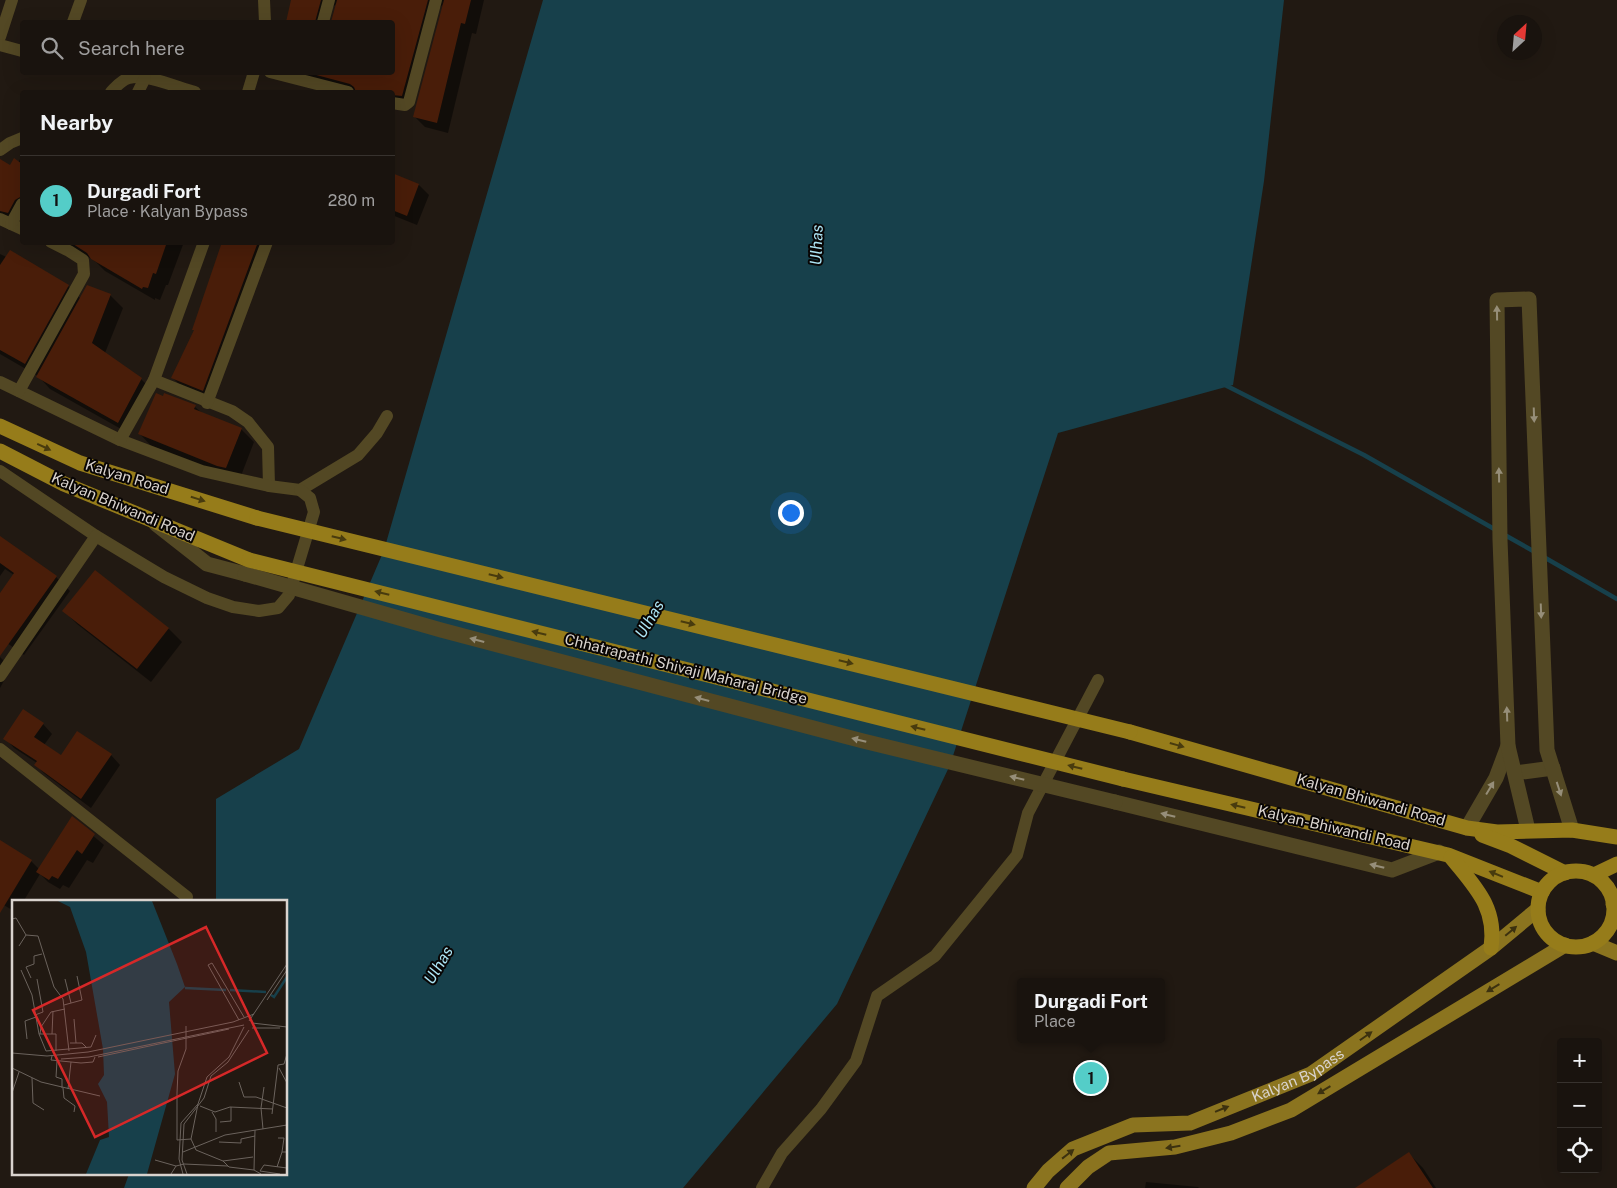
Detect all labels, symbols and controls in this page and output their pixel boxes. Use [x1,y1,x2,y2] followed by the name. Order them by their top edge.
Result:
[1497,15,1542,60] north arrow
[20,20,395,75] search box
[38,34,66,62] icon: search
[78,37,185,59] text: Search here
[40,110,113,135] text: Nearby
[87,180,201,202] text: Durgadi Fort
[53,191,59,210] text: 1
[328,191,375,210] text: 280 m
[87,202,248,221] text: Place · Kalyan Bypass
[806,224,827,266] water label: Ulhas
[1493,305,1501,321] one-way arrow
[1530,408,1538,424] one-way arrow
[37,443,51,451] one-way arrow
[83,456,171,497] street label: Kalyan Road
[1495,467,1503,483] one-way arrow
[49,469,197,544] street label: Kalyan Bhiwandi Road
[190,496,205,504] one-way arrow
[778,500,804,526] your location
[331,534,346,542] one-way arrow
[489,572,504,580] one-way arrow
[374,589,389,597] one-way arrow
[631,597,668,642] water label: Ulhas
[1538,603,1546,619] one-way arrow
[681,620,696,628] one-way arrow
[532,629,547,637] one-way arrow
[563,630,809,707] street label: Chhatrapathi Shivaji Maharaj Bridge
[469,635,484,643] one-way arrow
[838,658,853,666] one-way arrow
[694,694,709,702] one-way arrow
[1503,706,1511,722] one-way arrow
[910,723,925,731] one-way arrow
[851,736,867,744] one-way arrow
[1170,742,1185,750] one-way arrow
[1068,763,1083,771] one-way arrow
[1295,770,1447,829] street label: Kalyan Bhiwandi Road
[1009,774,1024,782] one-way arrow
[1486,782,1495,795] one-way arrow
[1556,782,1564,797] one-way arrow
[1231,802,1246,810] one-way arrow
[1256,802,1412,853] street label: Kalyan-Bhiwandi Road
[1160,811,1175,819] one-way arrow
[1369,862,1384,870] one-way arrow
[1489,870,1504,877] one-way arrow
[12,900,288,1176] inset map
[1505,925,1518,936] one-way arrow
[420,943,457,988] water label: Ulhas
[1017,978,1165,1043] popup
[1487,984,1500,993] one-way arrow
[1034,990,1148,1012] text: Durgadi Fort
[1034,1012,1076,1031] text: Place
[1359,1031,1372,1041] one-way arrow
[1557,1038,1602,1173] map controls
[1557,1038,1602,1083] button: +
[1249,1045,1347,1105] street label: Kalyan Bypass
[1075,1059,1107,1097] pin: 1
[1557,1083,1602,1128] button: −
[1317,1085,1330,1094] one-way arrow
[1215,1105,1229,1113] one-way arrow
[1557,1128,1602,1173] button: locate
[1165,1143,1181,1151] one-way arrow
[1062,1148,1075,1159] one-way arrow

